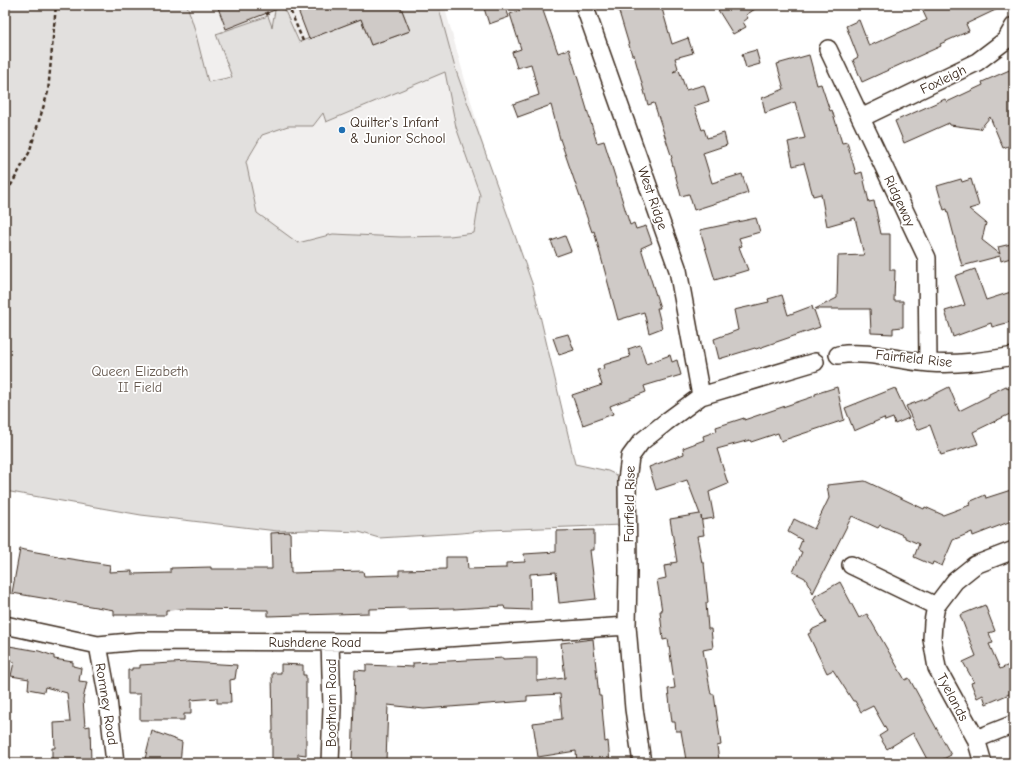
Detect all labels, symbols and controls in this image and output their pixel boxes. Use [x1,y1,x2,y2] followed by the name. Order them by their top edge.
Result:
[917,61,969,98] street label: Foxleigh
[350,114,446,147] place label: Quilter's Infant & Junior School
[337,125,347,135] marker: Quilter's Infant & Junior School
[634,164,671,232] street label: West Ridge
[880,173,919,230] street label: Ridgeway
[875,346,953,371] street label: Fairfield Rise
[91,363,189,396] park label: Queen Elizabeth II Field
[620,465,639,543] street label: Fairfield Rise
[269,634,361,651] street label: Rushdene Road
[323,659,340,747] street label: Bootham Road
[92,662,121,746] street label: Romney Road
[933,670,972,724] street label: Tyelands

